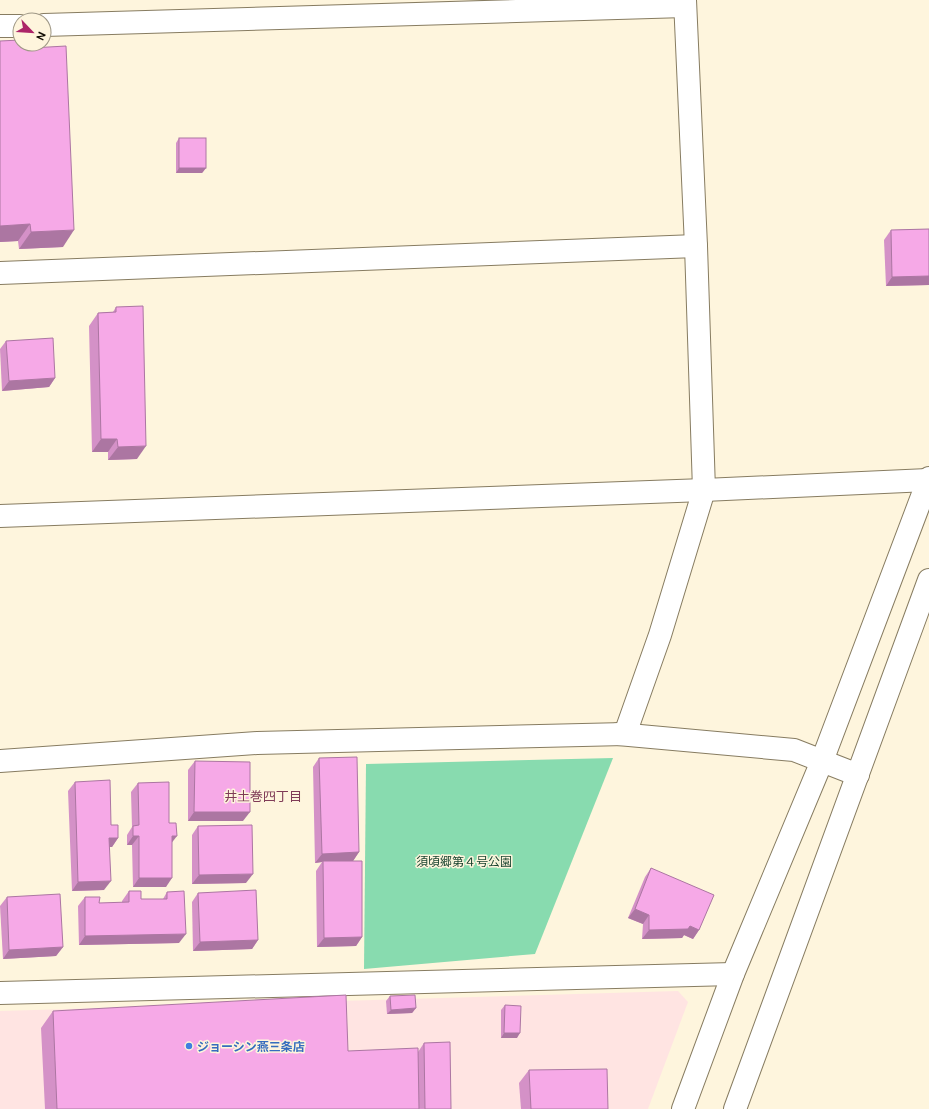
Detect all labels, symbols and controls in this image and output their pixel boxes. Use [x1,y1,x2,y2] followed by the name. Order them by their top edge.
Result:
[12,12,52,52] north arrow
[34,30,48,42] text: N
[224,789,302,803] district label: 井土巻四丁目
[416,855,512,868] park label: 須頃郷第４号公園
[197,1040,305,1053] place label: ジョーシン燕三条店
[184,1041,194,1051] marker: ジョーシン燕三条店

